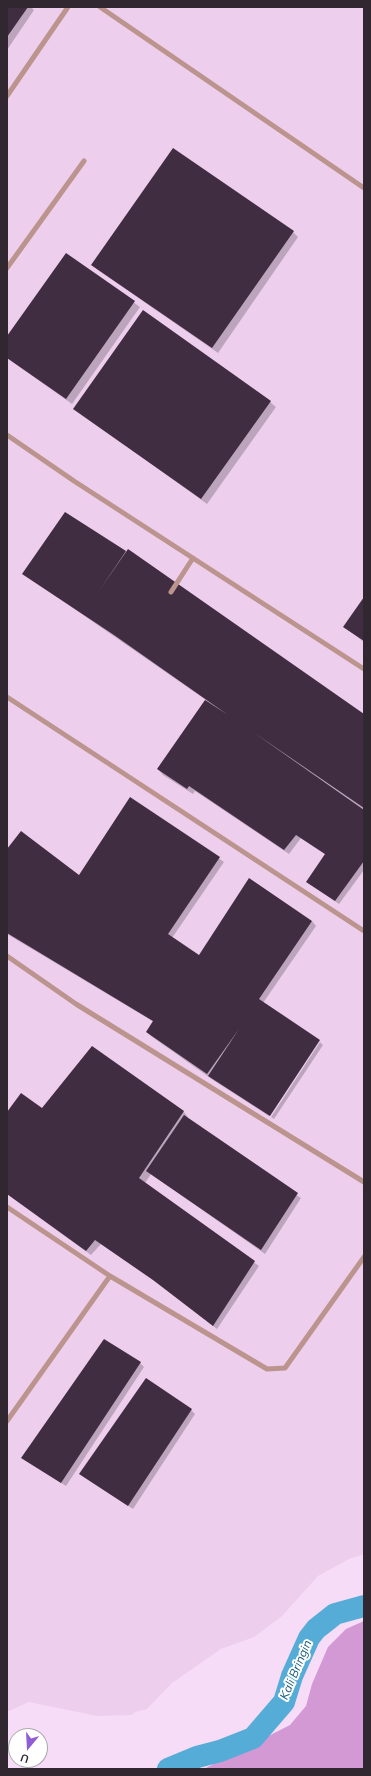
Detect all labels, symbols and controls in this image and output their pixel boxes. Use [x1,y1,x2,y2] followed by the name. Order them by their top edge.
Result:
[277,1638,315,1702] water label: Kali Bringin
[8,1728,48,1768] north arrow
[19,1751,31,1766] text: U

